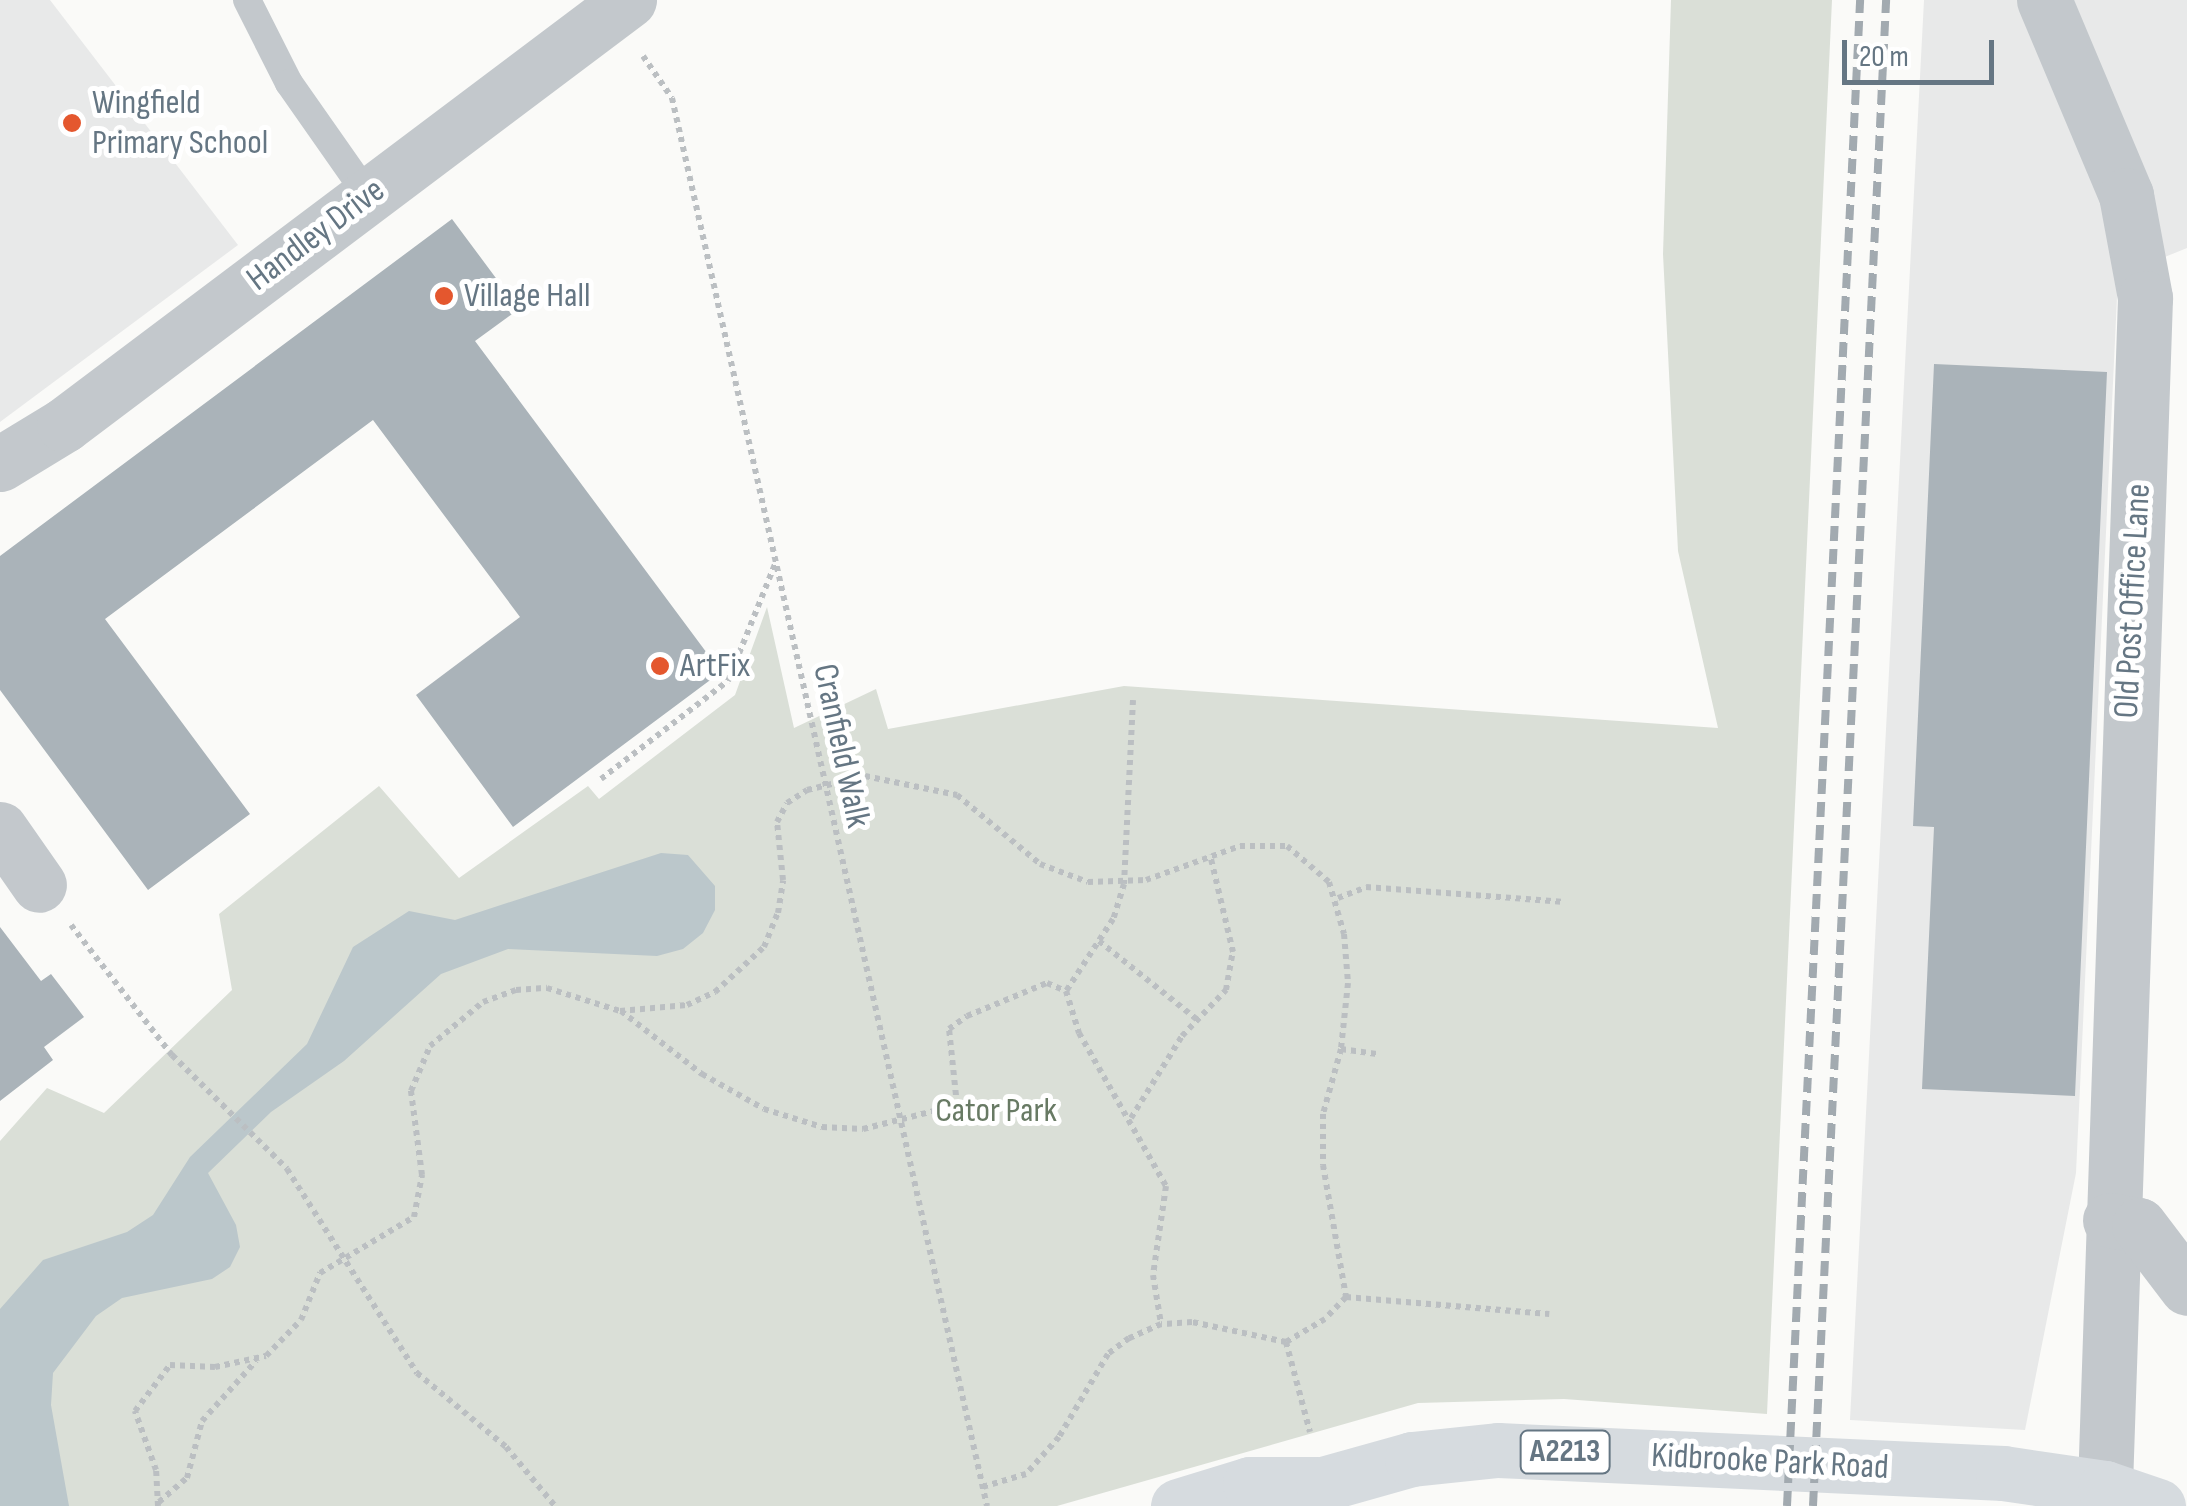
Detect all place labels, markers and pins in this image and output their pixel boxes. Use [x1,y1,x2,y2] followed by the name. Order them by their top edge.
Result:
[92,82,268,164] place label: Wingfield Primary School
[61,112,83,134] marker: Wingfield Primary School
[464,275,590,317] place label: Village Hall
[433,285,455,307] marker: Village Hall
[680,645,750,687] place label: ArtFix
[649,655,671,677] marker: ArtFix

